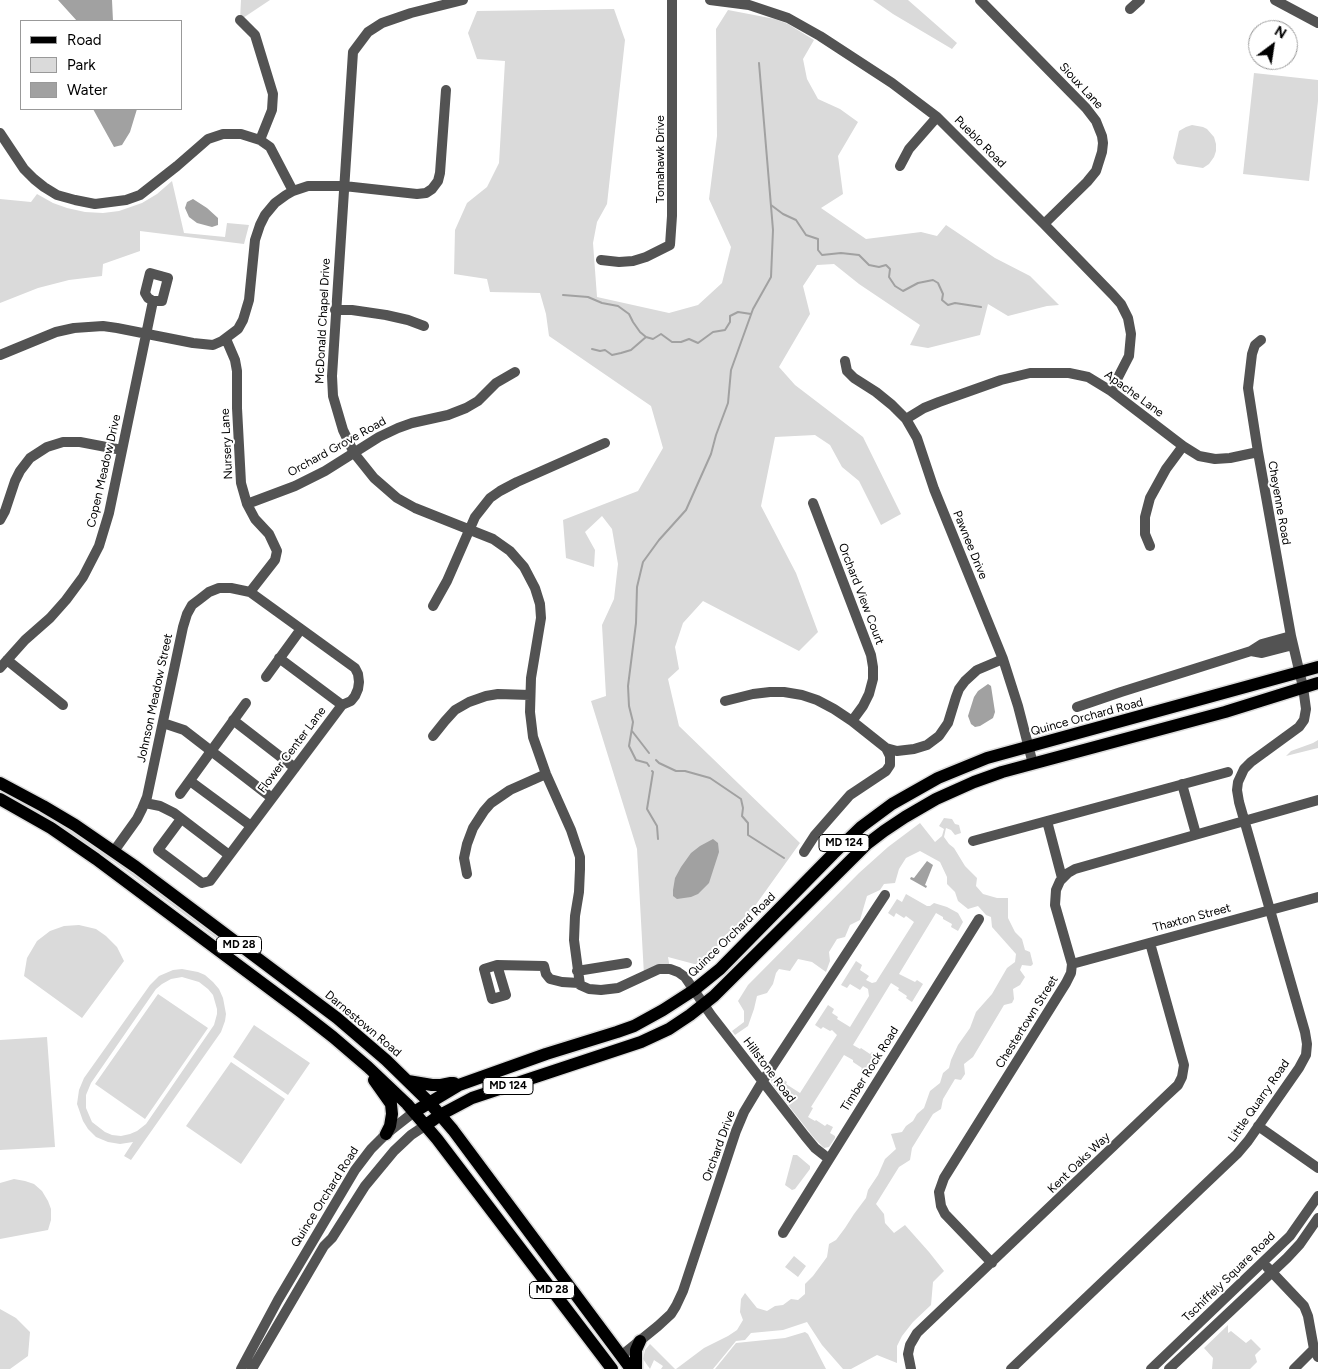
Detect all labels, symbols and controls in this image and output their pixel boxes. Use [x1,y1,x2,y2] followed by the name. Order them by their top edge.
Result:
[20,20,182,110] legend
[1248,20,1298,70] north arrow
[1271,22,1289,43] text: N
[67,31,102,49] text: Road
[67,56,96,74] text: Park
[1056,60,1106,112] street label: Sioux Lane
[67,81,107,99] text: Water
[951,113,1009,171] street label: Pueblo Road
[653,115,667,203] street label: Tomahawk Drive
[313,258,333,384] street label: McDonald Chapel Drive
[1102,368,1166,420] street label: Apache Lane
[218,408,236,480] street label: Nursery Lane
[84,413,124,529] street label: Copen Meadow Drive
[285,414,389,480] street label: Orchard Grove Road
[1265,460,1293,546] street label: Cheyenne Road
[950,509,990,581] street label: Pawnee Drive
[835,541,887,647] street label: Orchard View Court
[134,632,176,764] street label: Johnson Meadow Street
[1029,695,1145,739] street label: Quince Orchard Road
[255,704,329,796] street label: Flower Center Lane
[819,834,869,851] road number: MD 124
[685,890,779,980] street label: Quince Orchard Road
[1152,901,1232,935] street label: Thaxton Street
[216,936,262,954] road number: MD 28
[993,973,1061,1071] street label: Chestertown Street
[322,988,404,1060] street label: Darnestown Road
[838,1024,902,1114] street label: Timber Rock Road
[740,1035,798,1105] street label: Hillstone Road
[1225,1057,1293,1145] street label: Little Quarry Road
[483,1078,533,1094] road number: MD 124
[699,1109,739,1183] street label: Orchard Drive
[1045,1130,1113,1196] street label: Kent Oaks Way
[288,1144,362,1250] street label: Quince Orchard Road
[1180,1229,1278,1325] street label: Tschiffely Square Road
[530,1282,574,1298] road number: MD 28

